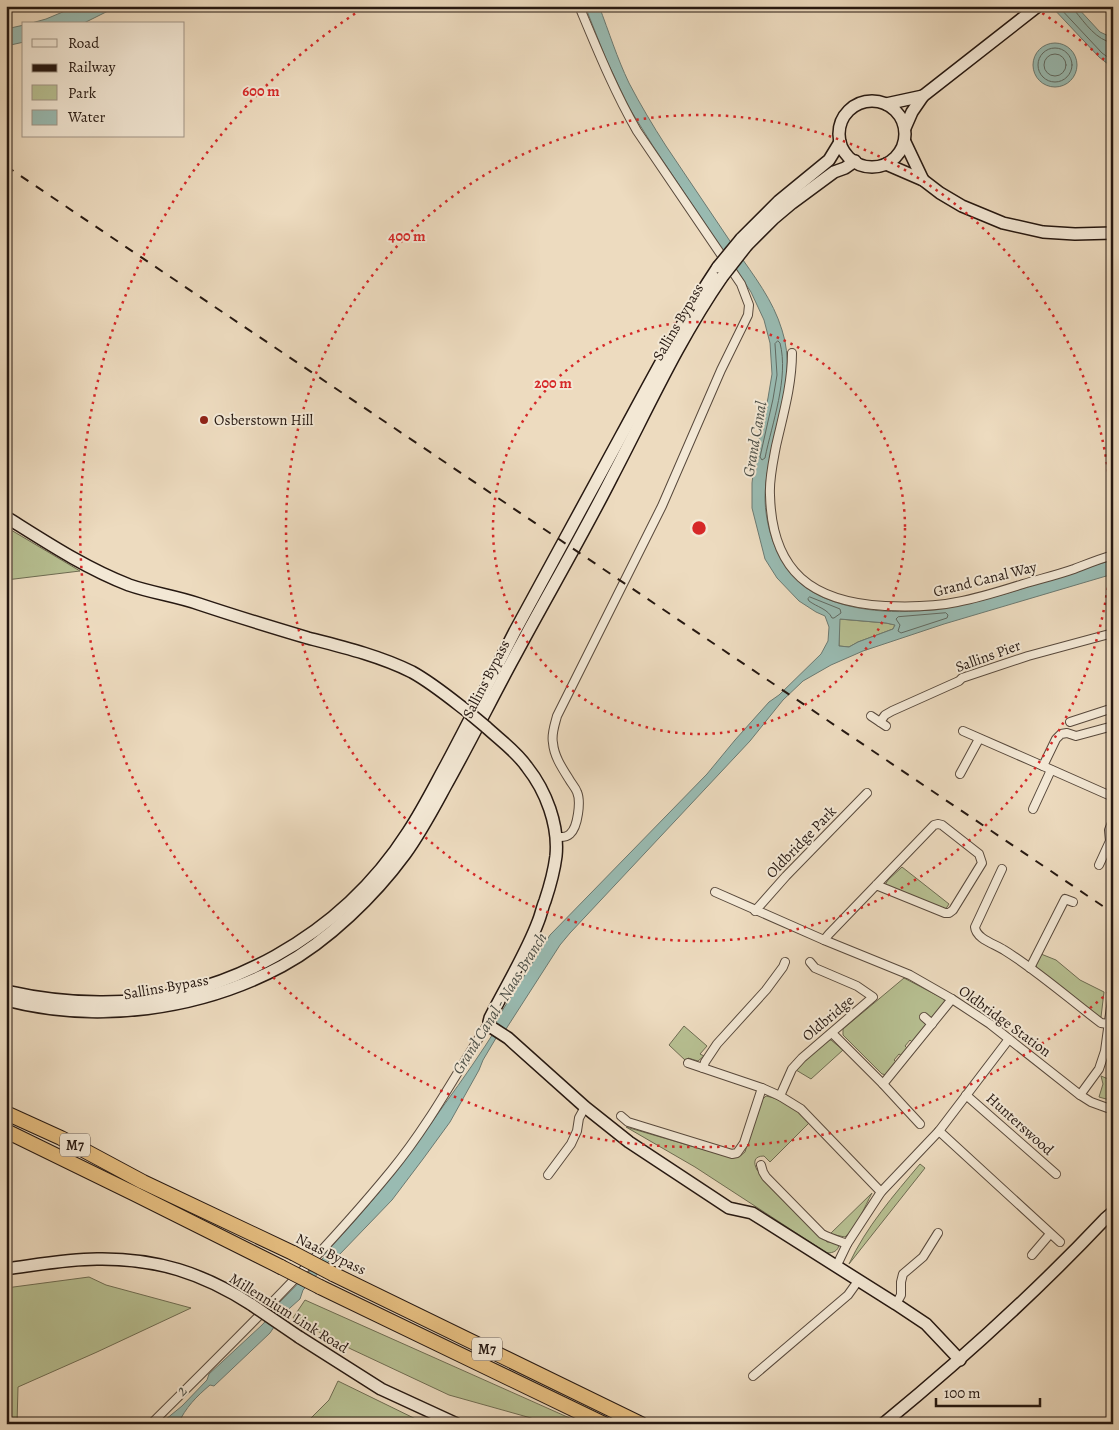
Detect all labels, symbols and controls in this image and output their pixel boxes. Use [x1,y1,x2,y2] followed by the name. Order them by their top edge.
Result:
[22,22,185,138] legend
[68,33,100,53] text: Road
[68,57,116,77] text: Railway
[242,81,280,101] text: 600 m
[68,83,97,103] text: Park
[67,107,105,127] text: Water
[388,226,426,246] text: 400 m
[648,280,708,364] street label: Sallins Bypass
[534,373,572,393] text: 200 m
[737,399,772,479] water label: Grand Canal
[214,410,314,430] place label: Osberstown Hill
[198,414,210,426] marker: Osberstown Hill
[690,519,708,537] centre of rings
[931,556,1039,602] street label: Grand Canal Way
[953,635,1024,677] street label: Sallins Pier
[458,636,514,722] street label: Sallins Bypass
[761,801,841,882] street label: Oldbridge Park
[447,928,553,1079] water label: Grand Canal - Naas Branch
[122,970,210,1004] street label: Sallins Bypass
[955,981,1055,1061] street label: Oldbridge Station
[798,990,858,1046] street label: Oldbridge
[982,1088,1059,1160] street label: Hunterswood
[60,1134,90,1156] road number: M7
[292,1228,370,1280] street label: Naas Bypass
[226,1268,353,1358] street label: Millennium Link Road
[472,1338,502,1360] road number: M7
[936,1375,1040,1407] scale bar
[171,1380,192,1402] water label: 2
[944,1383,981,1403] text: 100 m

